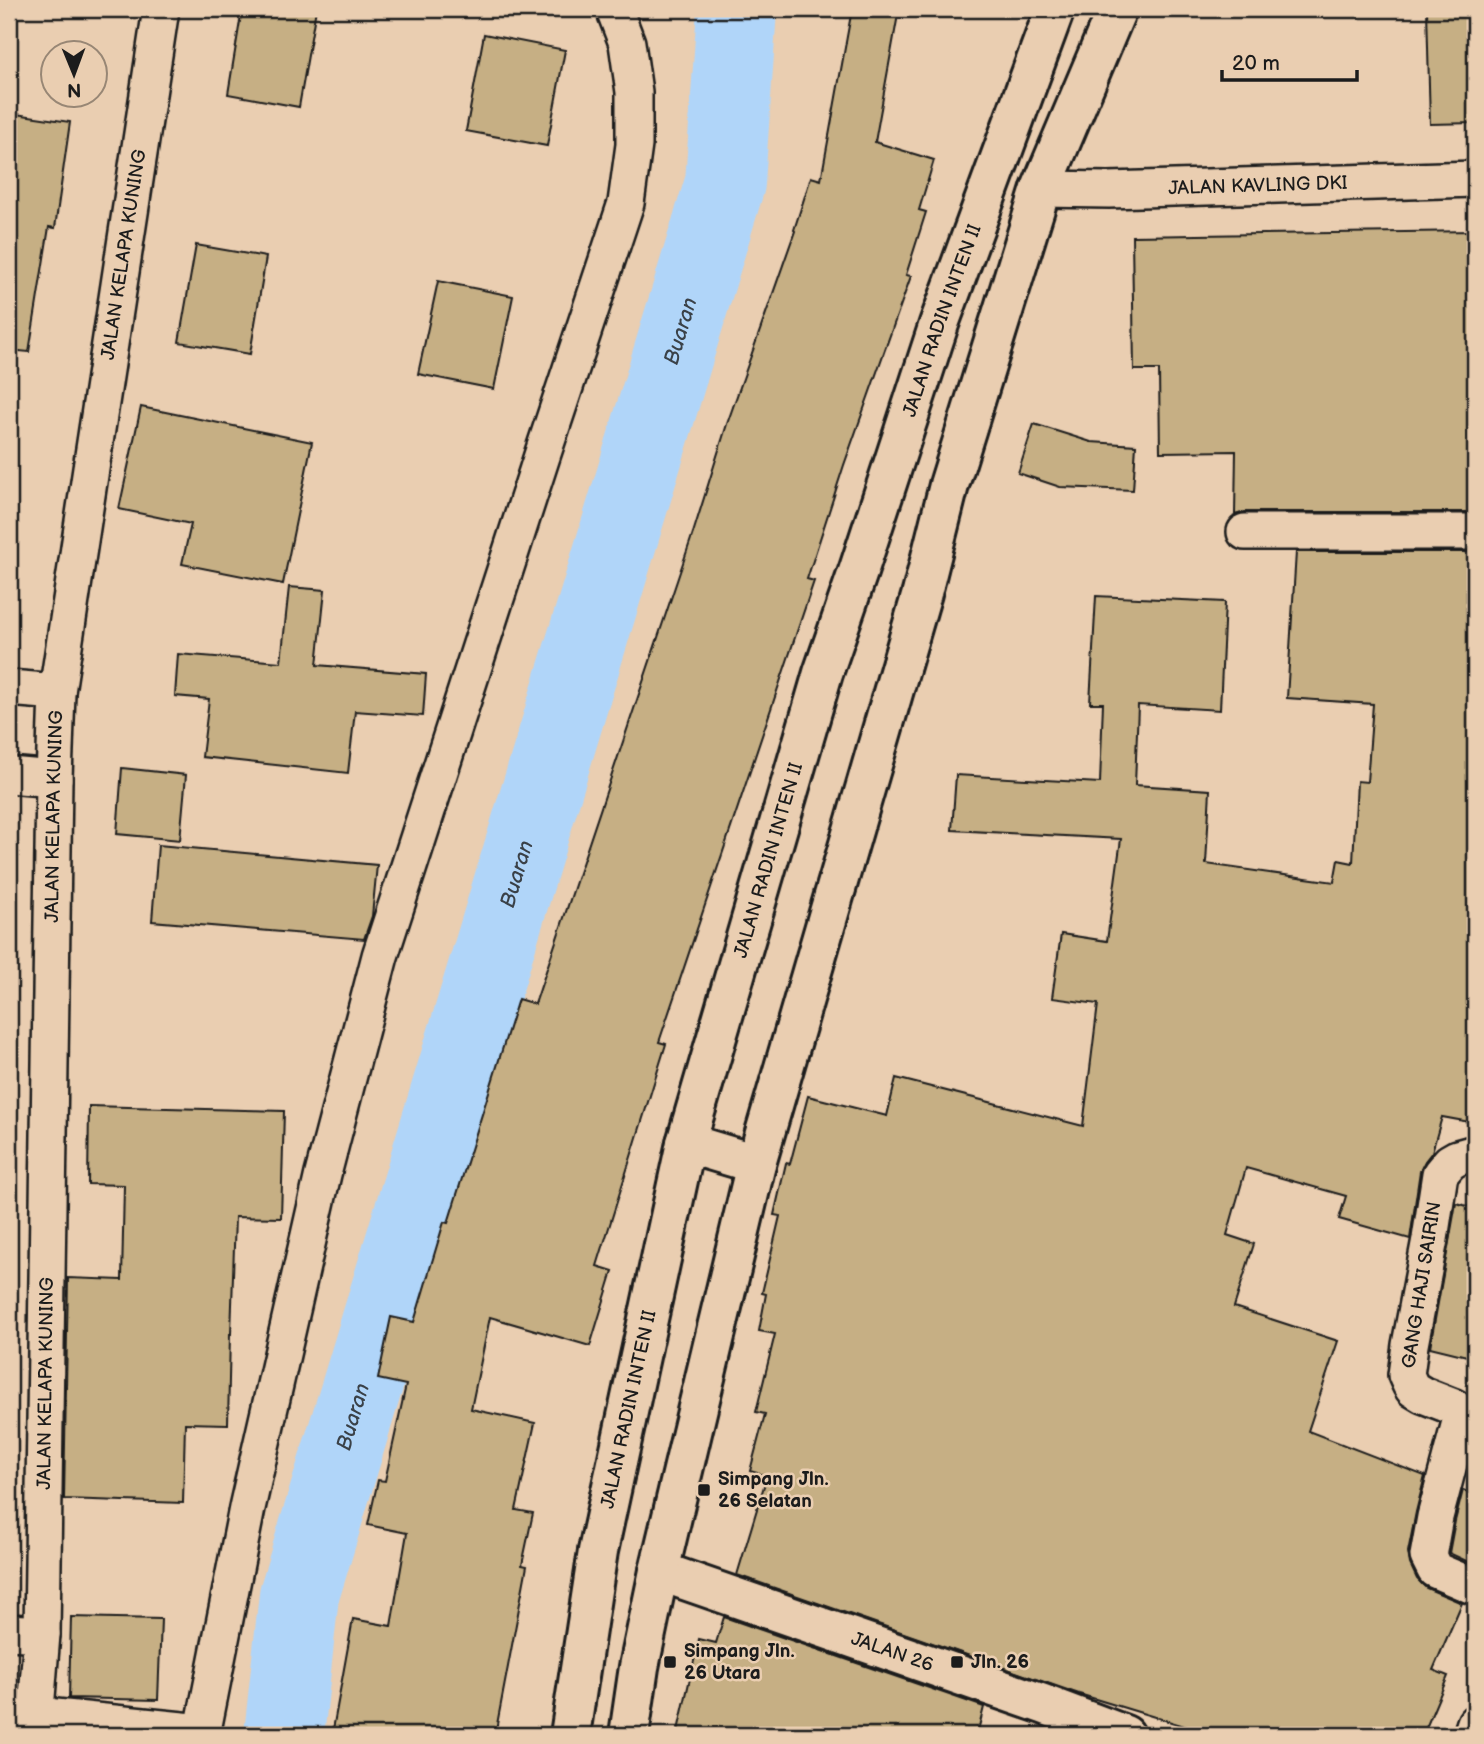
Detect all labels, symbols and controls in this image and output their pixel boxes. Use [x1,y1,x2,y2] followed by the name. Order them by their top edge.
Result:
[38,38,108,108] north arrow
[1222,38,1356,82] scale bar
[1232,51,1280,76] text: 20 m
[67,78,82,101] text: N
[96,148,151,361] street label: JALAN KELAPA KUNING
[1168,171,1348,200] street label: JALAN KAVLING DKI
[898,221,986,420] street label: JALAN RADIN INTEN II
[658,294,702,368] water label: Buaran
[40,710,68,923] street label: JALAN KELAPA KUNING
[729,760,808,961] street label: JALAN RADIN INTEN II
[495,837,538,910] water label: Buaran
[1397,1200,1447,1370] street label: GANG HAJI SAIRIN
[33,1277,59,1490] street label: JALAN KELAPA KUNING
[596,1308,661,1511] street label: JALAN RADIN INTEN II
[331,1380,375,1453] water label: Buaran
[718,1468,829,1513] place label: Simpang Jln. 26 Selatan
[696,1482,712,1498] marker: Simpang Jln. 26 Selatan
[848,1627,937,1677] street label: JALAN 26
[684,1640,795,1685] place label: Simpang Jln. 26 Utara
[971,1651,1029,1674] place label: Jln. 26
[662,1654,678,1670] marker: Simpang Jln. 26 Utara
[949,1654,965,1670] marker: Jln. 26

